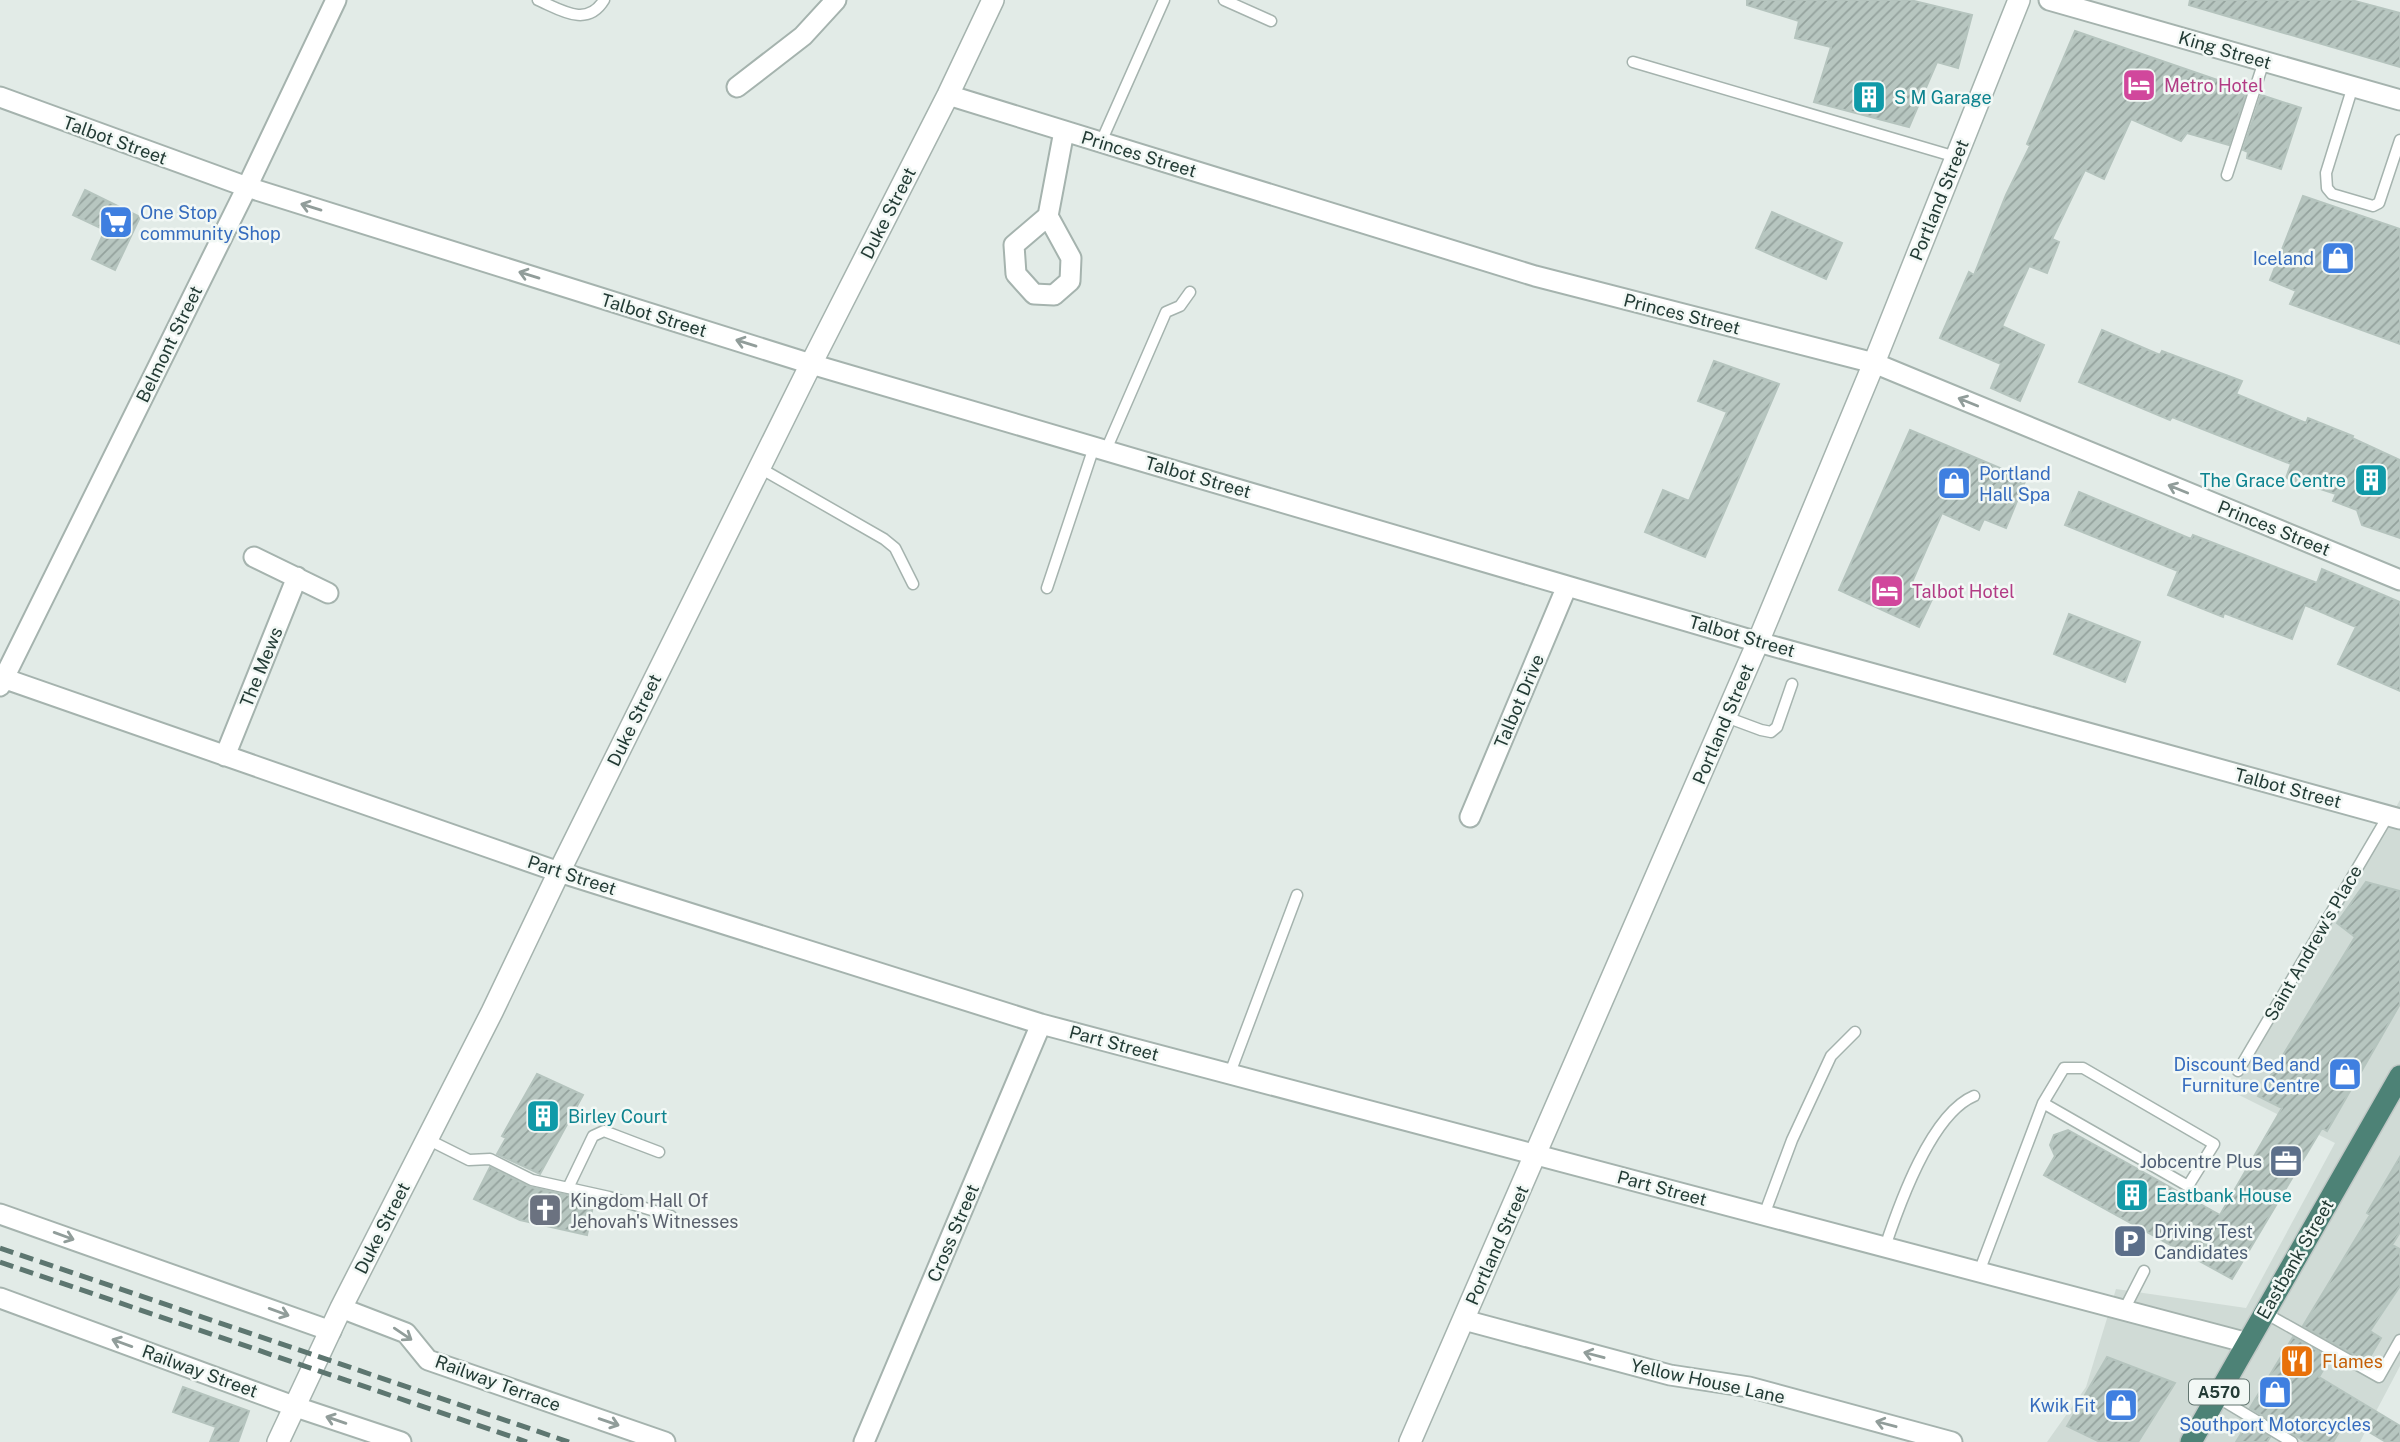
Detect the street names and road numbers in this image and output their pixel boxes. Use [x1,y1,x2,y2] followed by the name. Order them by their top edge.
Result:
[2176,27,2274,73] street label: King Street
[60,111,170,169] street label: Talbot Street
[1079,127,1199,181] street label: Princes Street
[1905,136,1973,264] street label: Portland Street
[856,164,920,262] street label: Duke Street
[132,282,206,406] street label: Belmont Street
[599,289,709,341] street label: Talbot Street
[1622,289,1742,339] street label: Princes Street
[1143,452,1253,502] street label: Talbot Street
[2215,496,2333,560] street label: Princes Street
[1687,611,1797,661] street label: Talbot Street
[235,624,287,710] street label: The Mews
[1490,651,1548,751] street label: Talbot Drive
[1688,661,1758,787] street label: Portland Street
[603,671,665,769] street label: Duke Street
[2232,764,2344,812] street label: Talbot Street
[525,851,619,899] street label: Part Street
[2260,861,2366,1025] street label: Saint Andrew's Place
[1067,1021,1161,1065] street label: Part Street
[1615,1166,1709,1210] street label: Part Street
[350,1179,414,1277] street label: Duke Street
[923,1181,983,1285] street label: Cross Street
[1461,1182,1533,1308] street label: Portland Street
[2252,1195,2338,1323] street label: Eastbank Street
[139,1340,261,1402] street label: Railway Street
[432,1351,564,1415] street label: Railway Terrace
[1629,1354,1787,1408] street label: Yellow House Lane
[2189,1380,2249,1404] road number: A570

